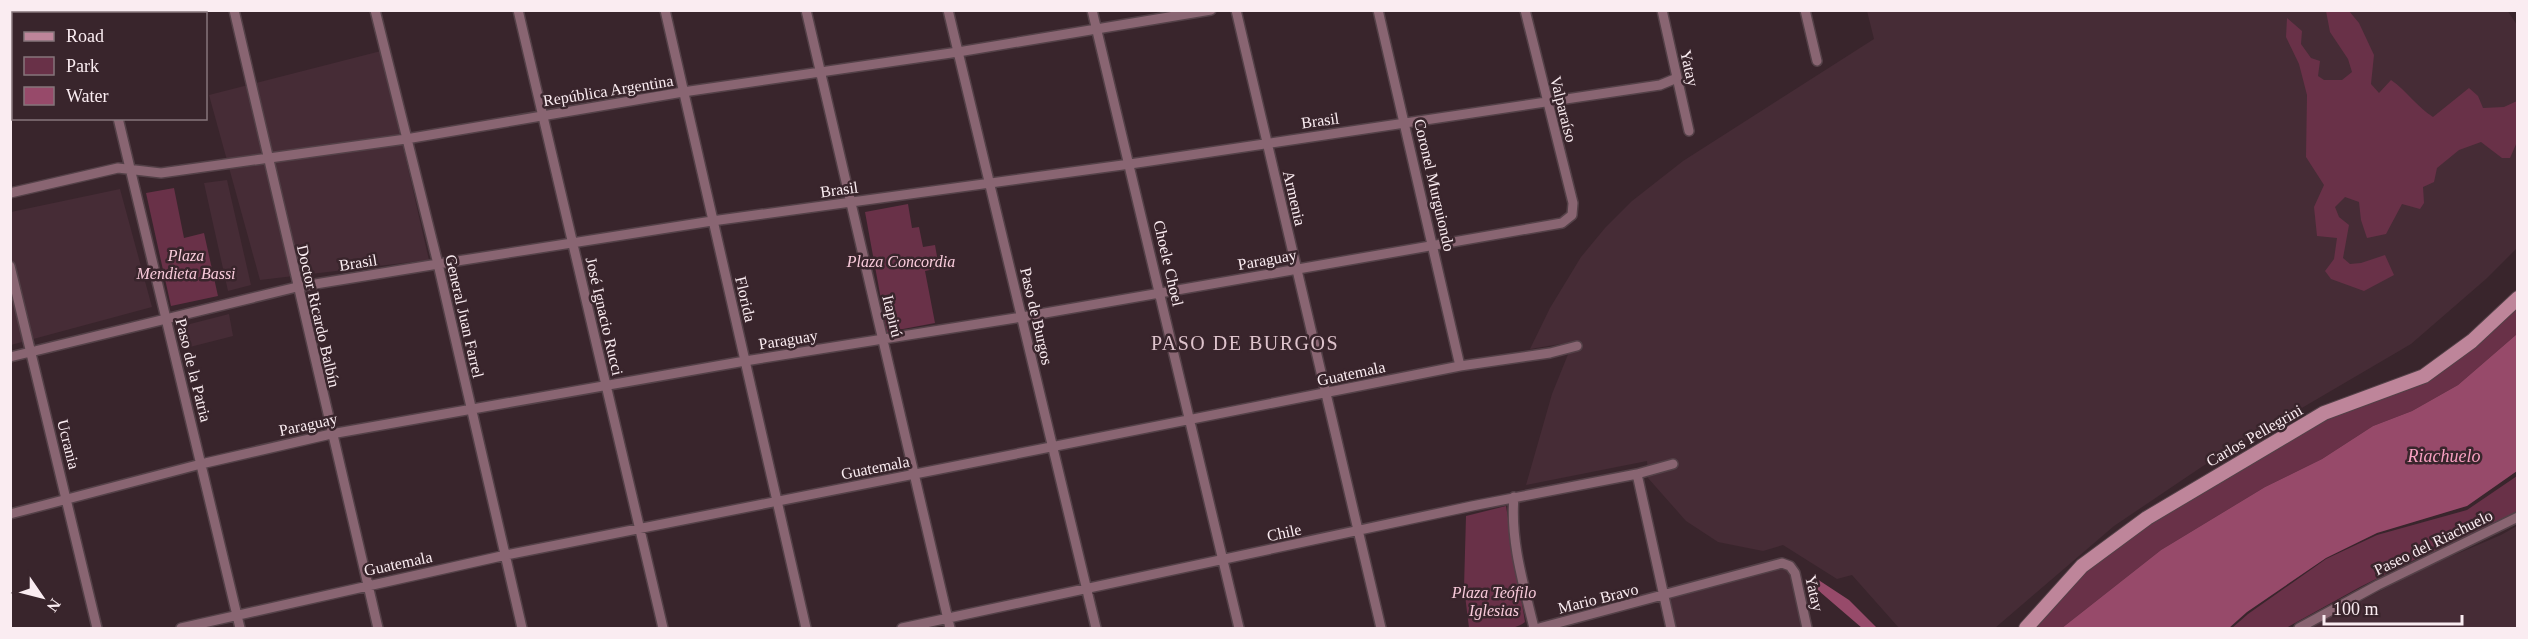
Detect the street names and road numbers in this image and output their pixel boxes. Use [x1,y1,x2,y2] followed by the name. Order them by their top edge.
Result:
[1676,48,1702,88] street label: Yatay
[542,72,675,110] street label: República Argentina
[1546,74,1580,144] street label: Valparaíso
[1300,109,1341,132] street label: Brasil
[1410,117,1458,253] street label: Coronel Murguiondo
[1280,169,1309,227] street label: Armenia
[819,178,860,201] street label: Brasil
[1150,219,1187,308] street label: Choele Choel
[294,243,343,389] street label: Doctor Ricardo Balbín
[1236,246,1298,274] street label: Paraguay
[338,251,379,274] street label: Brasil
[442,253,487,380] street label: General Juan Farrel
[582,255,627,378] street label: José Ignacio Rucci
[1016,266,1056,367] street label: Paso de Burgos
[732,275,759,324] street label: Florida
[878,293,906,339] street label: Itapirú
[172,317,215,424] street label: Paso de la Patria
[757,326,819,354] street label: Paraguay
[1315,358,1387,389] street label: Guatemala
[2203,401,2306,471] street label: Carlos Pellegrini
[277,410,339,440] street label: Paraguay
[54,417,83,471] street label: Ucrania
[839,453,911,482] street label: Guatemala
[2371,506,2495,579] street label: Paseo del Riachuelo
[1265,521,1303,544] street label: Chile
[362,548,434,579] street label: Guatemala
[1801,573,1827,613] street label: Yatay
[1556,580,1640,617] street label: Mario Bravo

